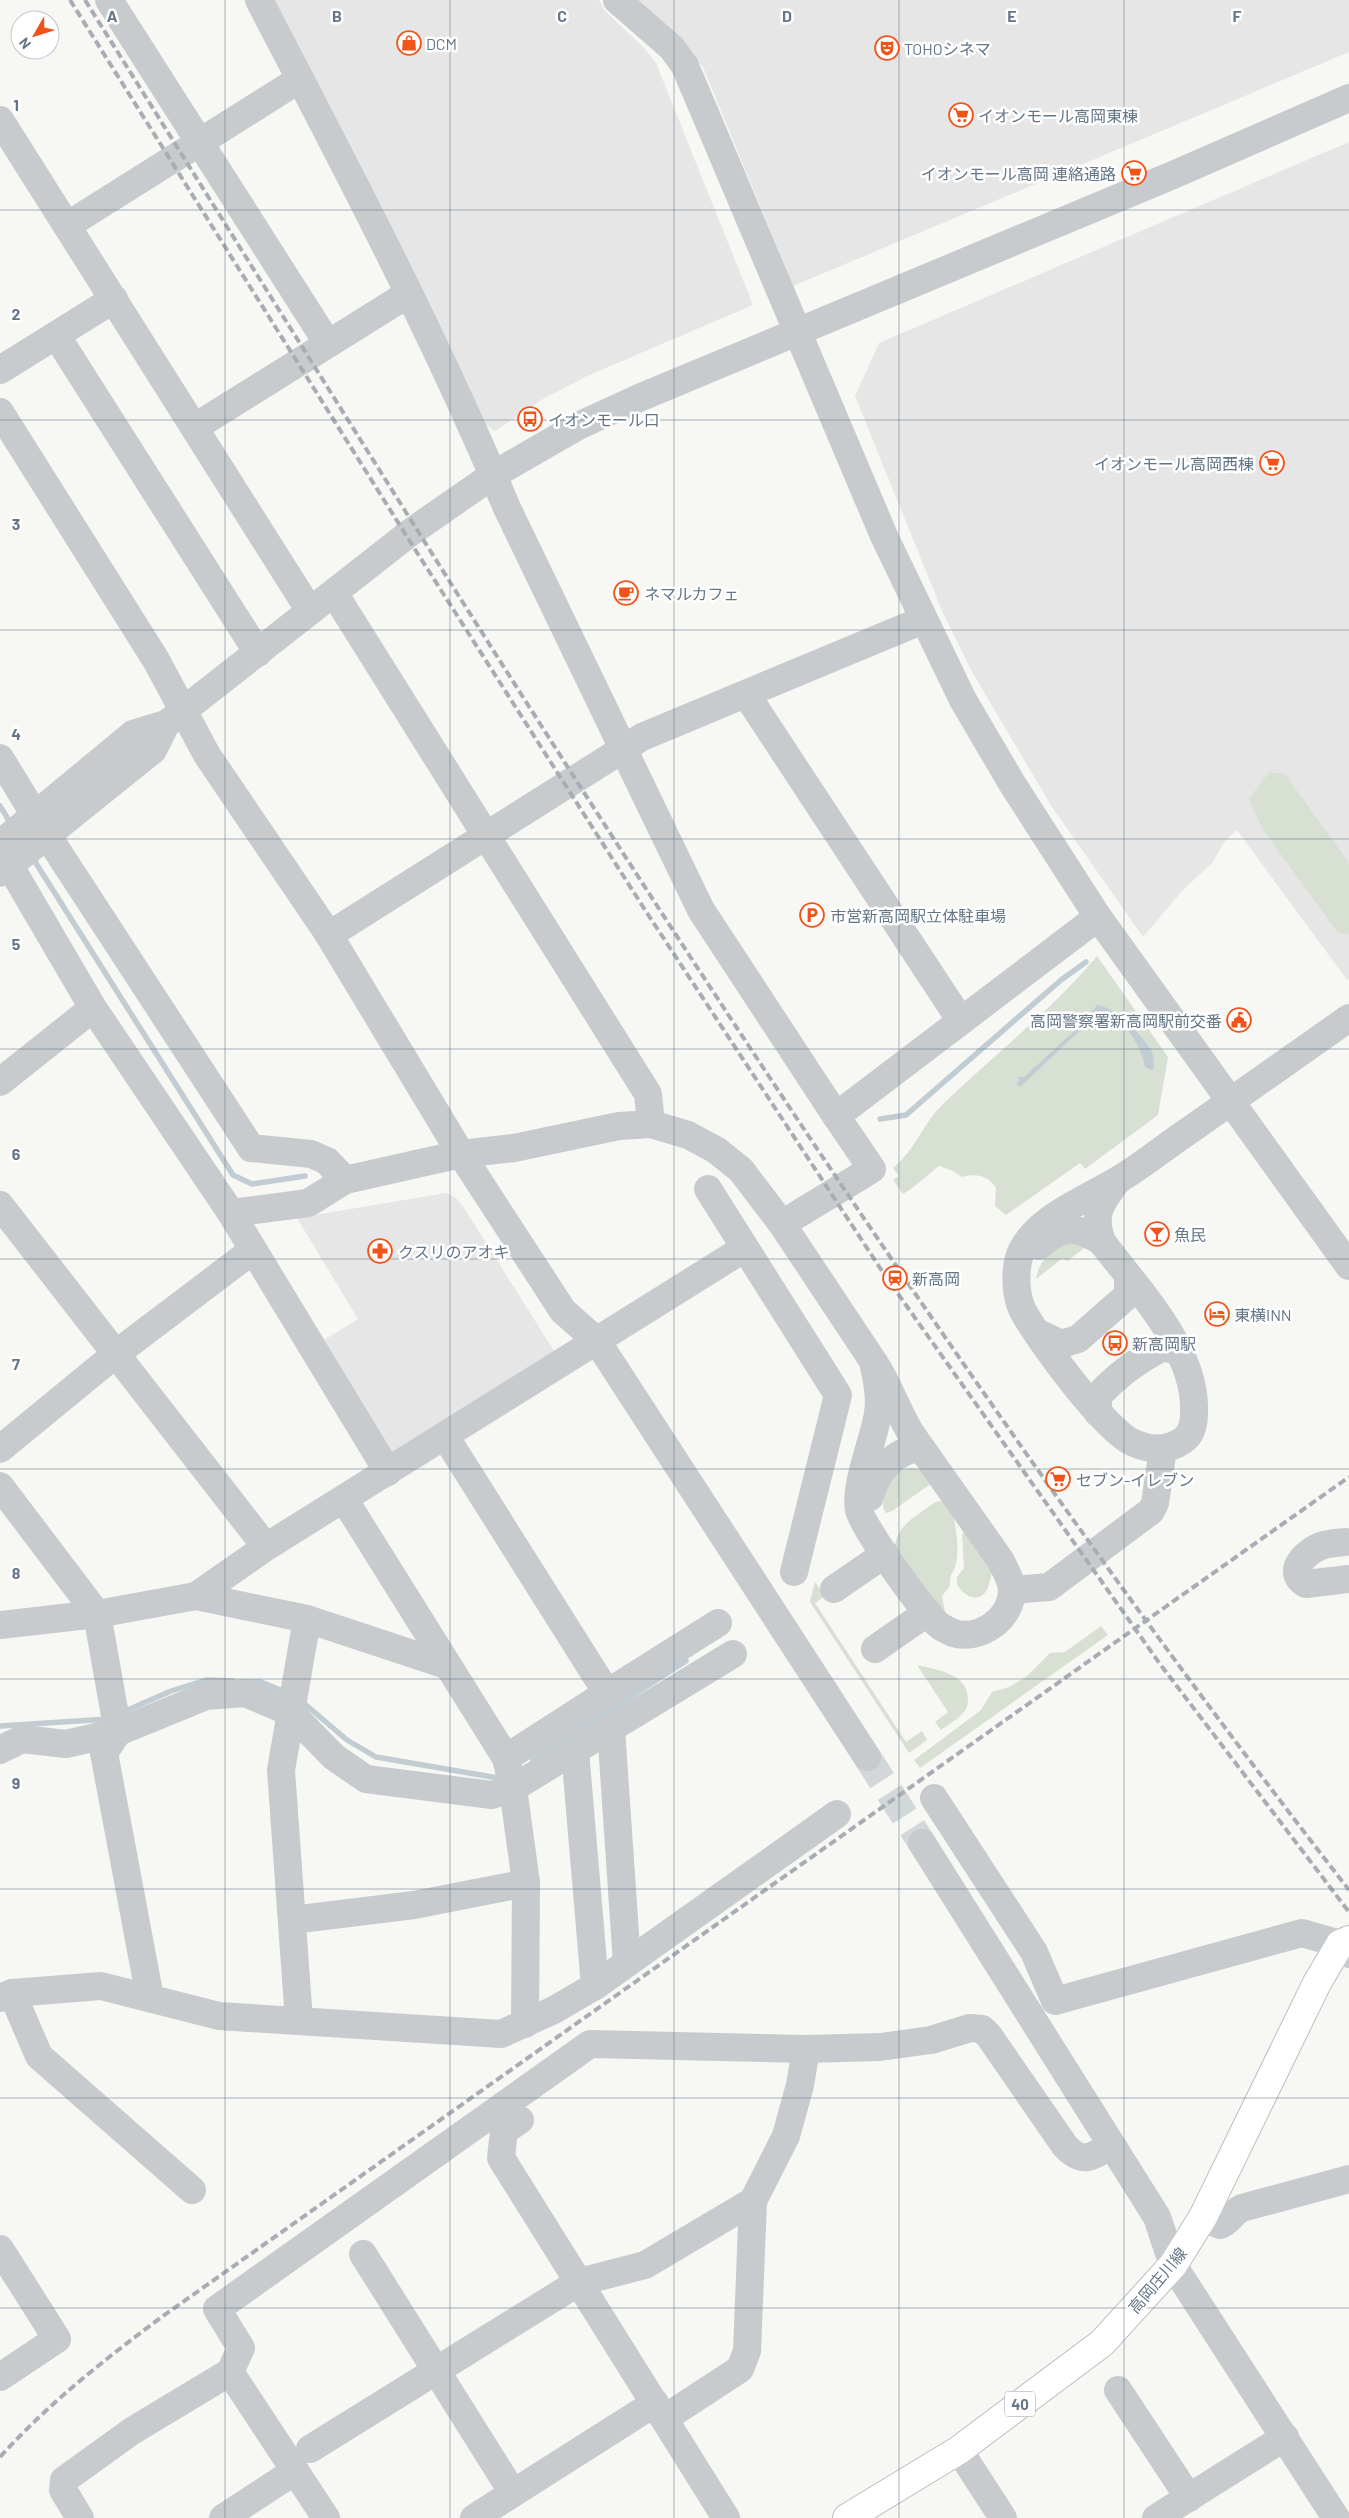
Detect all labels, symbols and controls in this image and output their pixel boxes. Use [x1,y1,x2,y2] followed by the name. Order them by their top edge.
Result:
[107,6,118,25] text: A
[332,6,342,25] text: B
[557,6,567,25] text: C
[782,6,792,25] text: D
[1007,6,1017,25] text: E
[1233,6,1242,25] text: F
[10,10,60,60] north arrow
[396,30,422,56] shop icon: DCM
[426,34,457,53] place label: DCM
[15,35,34,52] text: N
[874,35,900,61] theatre icon: TOHOシネマ
[904,39,991,58] place label: TOHOシネマ
[13,95,19,114] text: 1
[948,102,974,128] supermarket icon: イオンモール高岡東棟
[978,106,1138,125] place label: イオンモール高岡東棟
[1121,160,1147,186] supermarket icon: イオンモール高岡 連絡通路
[921,164,1116,183] place label: イオンモール高岡 連絡通路
[12,304,21,323] text: 2
[517,406,543,432] bus stop icon: イオンモール口
[548,410,660,429] place label: イオンモール口
[1259,450,1285,476] supermarket icon: イオンモール高岡西棟
[1094,454,1254,473] place label: イオンモール高岡西棟
[12,514,20,533] text: 3
[613,580,639,606] cafe icon: ネマルカフェ
[644,584,740,603] place label: ネマルカフェ
[11,724,21,743] text: 4
[799,902,825,928] parking icon: 市営新高岡駅立体駐車場
[830,906,1006,925] place label: 市営新高岡駅立体駐車場
[12,934,21,953] text: 5
[1226,1007,1252,1033] public building icon: 高岡警察署新高岡駅前交番
[1030,1011,1222,1030] place label: 高岡警察署新高岡駅前交番
[12,1144,21,1163] text: 6
[1144,1221,1170,1247] bar icon: 魚民
[1174,1225,1206,1244] place label: 魚民
[367,1238,393,1264] pharmacy icon: クスリのアオキ
[398,1242,510,1261] place label: クスリのアオキ
[882,1265,908,1291] station icon: 新高岡
[912,1269,960,1288] place label: 新高岡
[1204,1301,1230,1327] hotel icon: 東横INN
[1234,1305,1292,1324] place label: 東横INN
[1102,1330,1128,1356] bus stop icon: 新高岡駅
[1132,1334,1196,1353] place label: 新高岡駅
[12,1354,20,1373] text: 7
[1045,1466,1071,1492] supermarket icon: セブン-イレブン
[1076,1470,1194,1489] place label: セブン-イレブン
[12,1563,21,1582] text: 8
[12,1773,20,1792] text: 9
[1124,2243,1190,2317] street label: 高岡庄川線
[1005,2392,1035,2416] road number: 40

